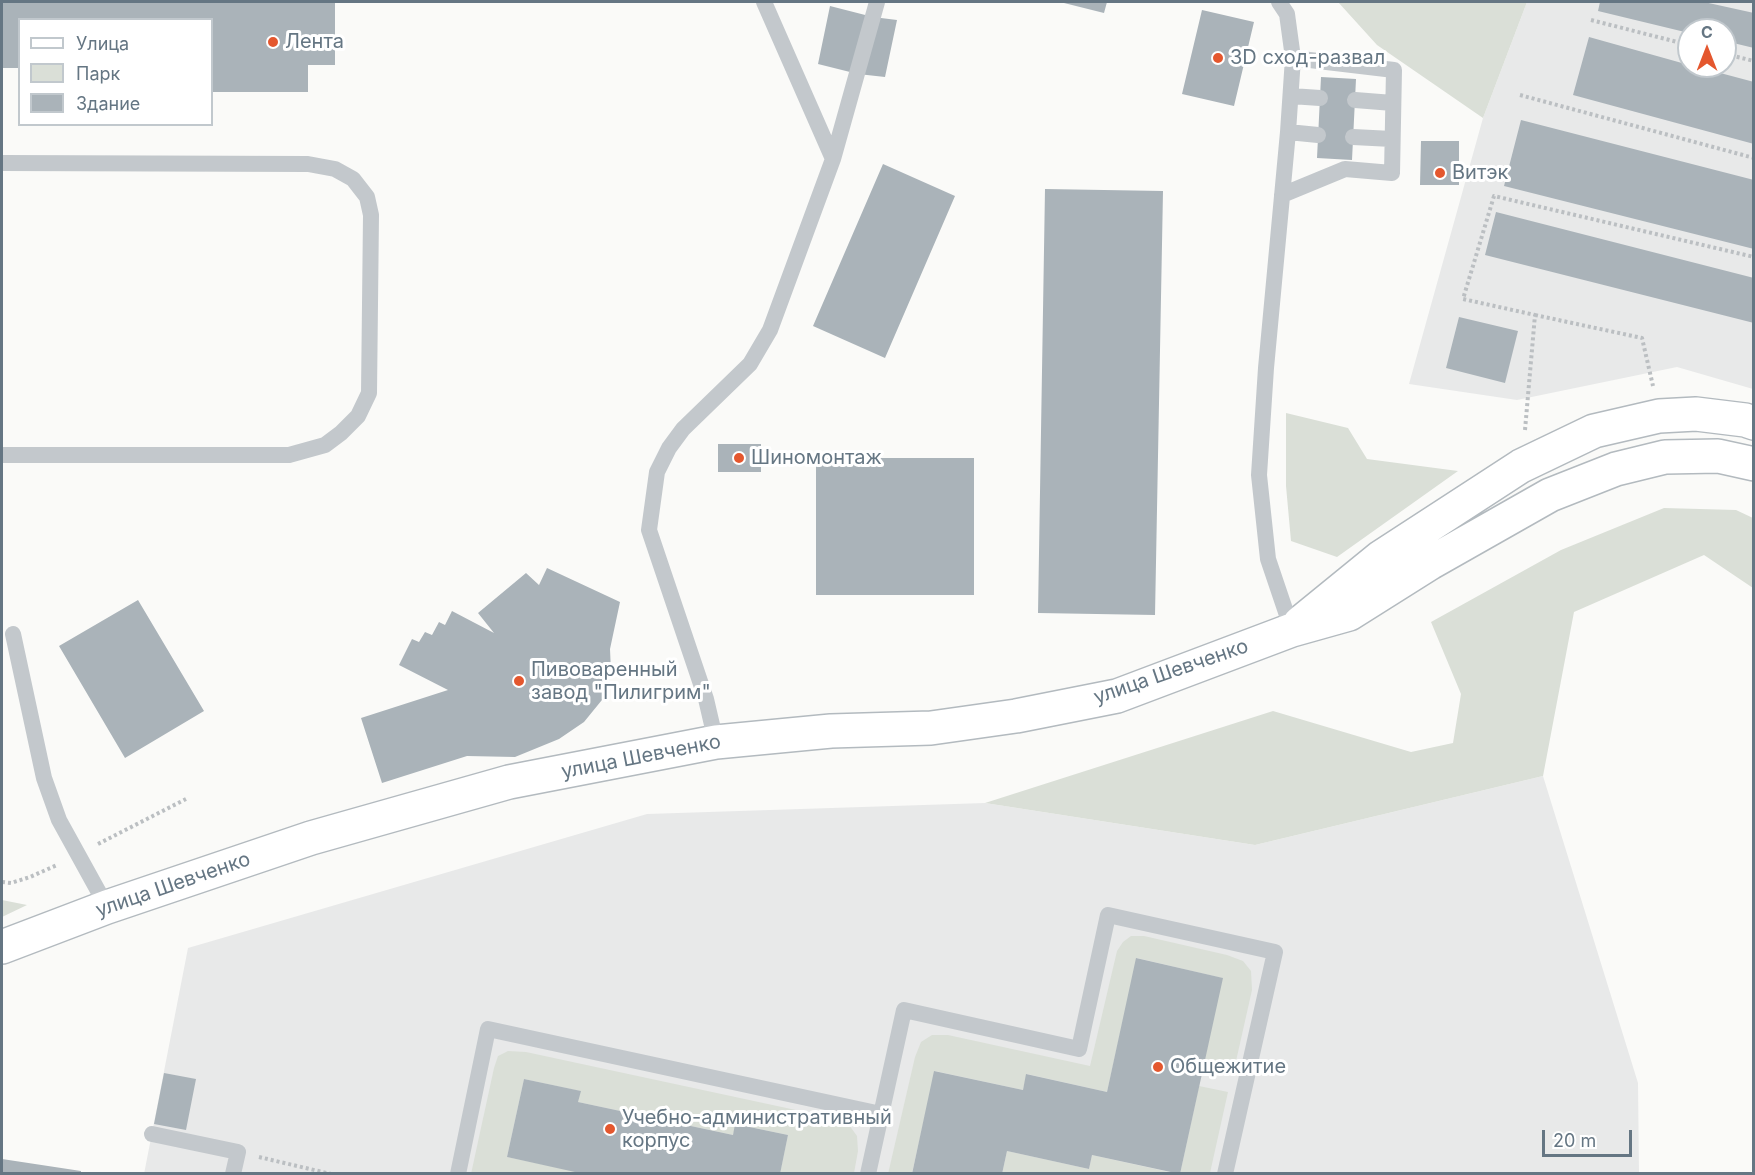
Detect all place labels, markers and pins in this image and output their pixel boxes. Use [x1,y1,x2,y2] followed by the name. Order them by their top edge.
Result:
[285,30,344,54] place label: Лента
[266,35,280,49] marker: Лента
[1230,46,1385,70] place label: 3D сход-развал
[1211,51,1225,65] marker: 3D сход-развал
[1452,161,1508,185] place label: Витэк
[1433,166,1447,180] marker: Витэк
[751,446,882,470] place label: Шиномонтаж
[732,451,746,465] marker: Шиномонтаж
[531,658,711,705] place label: Пивоваренный завод "Пилигрим"
[512,674,526,688] marker: Пивоваренный завод "Пилигрим"
[1170,1055,1286,1079] place label: Общежитие
[1151,1060,1165,1074] marker: Общежитие
[622,1106,892,1153] place label: Учебно-административный корпус
[603,1122,617,1136] marker: Учебно-административный корпус

